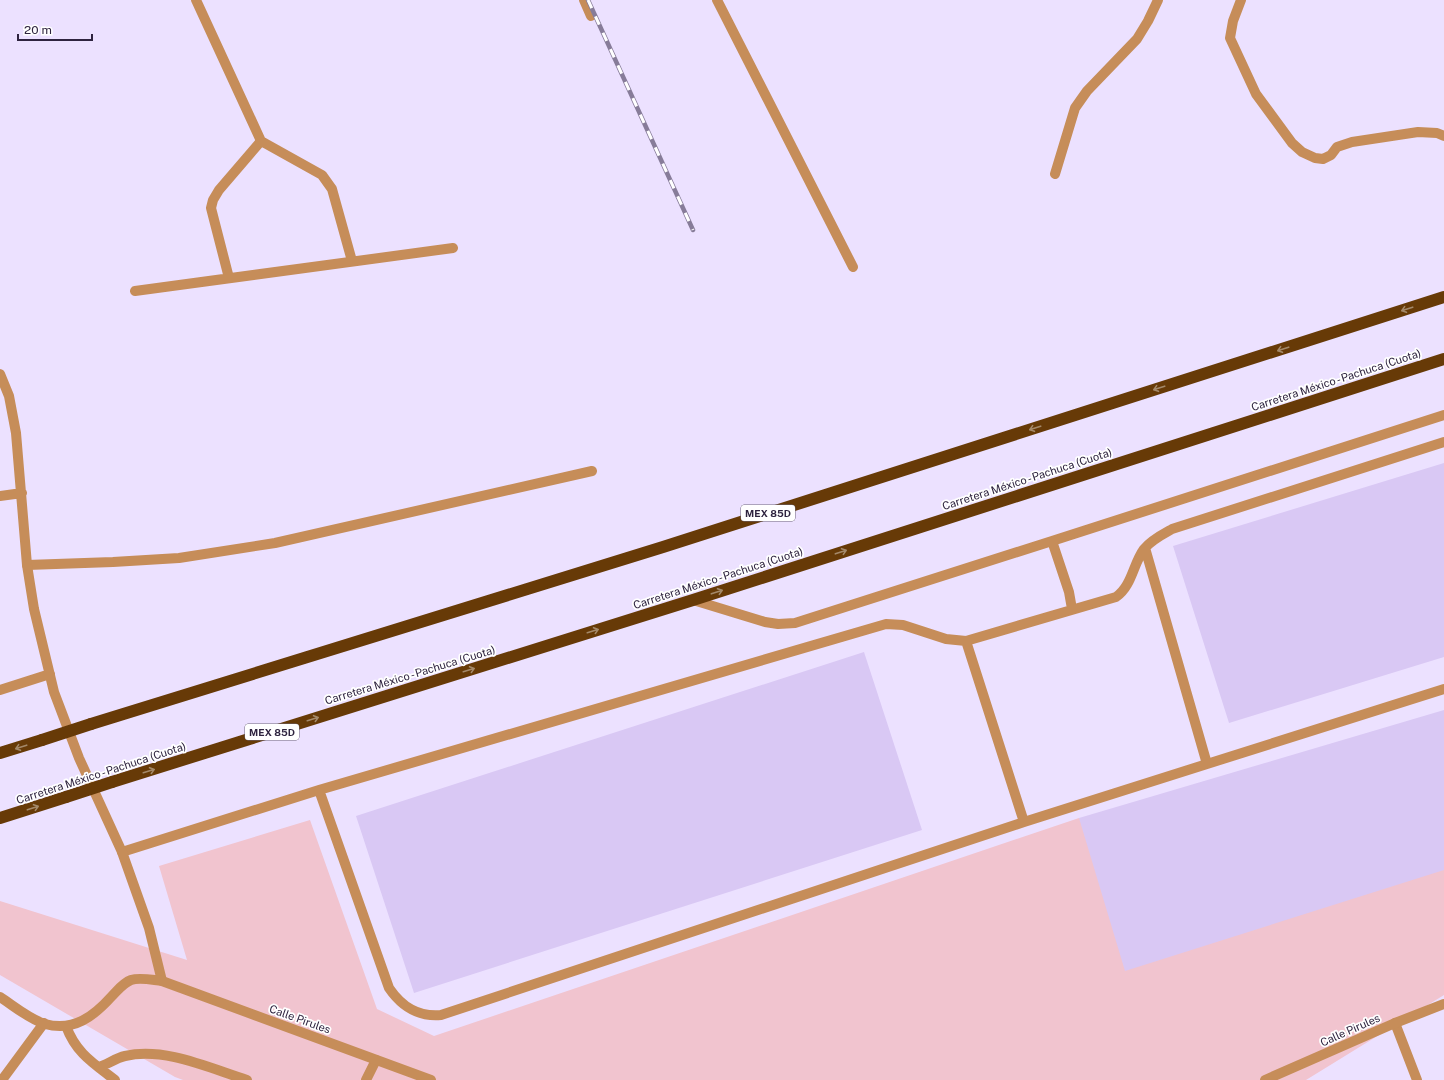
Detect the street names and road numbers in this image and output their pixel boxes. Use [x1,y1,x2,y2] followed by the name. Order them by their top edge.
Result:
[1250,347,1422,413] street label: Carretera México - Pachuca (Cuota)
[941,446,1113,512] street label: Carretera México - Pachuca (Cuota)
[741,505,795,521] road number: MEX 85D
[632,545,804,611] street label: Carretera México - Pachuca (Cuota)
[323,643,497,707] street label: Carretera México - Pachuca (Cuota)
[245,724,299,740] road number: MEX 85D
[15,740,187,806] street label: Carretera México - Pachuca (Cuota)
[268,1002,333,1036] street label: Calle Pirules
[1318,1011,1382,1049] street label: Calle Pirules

